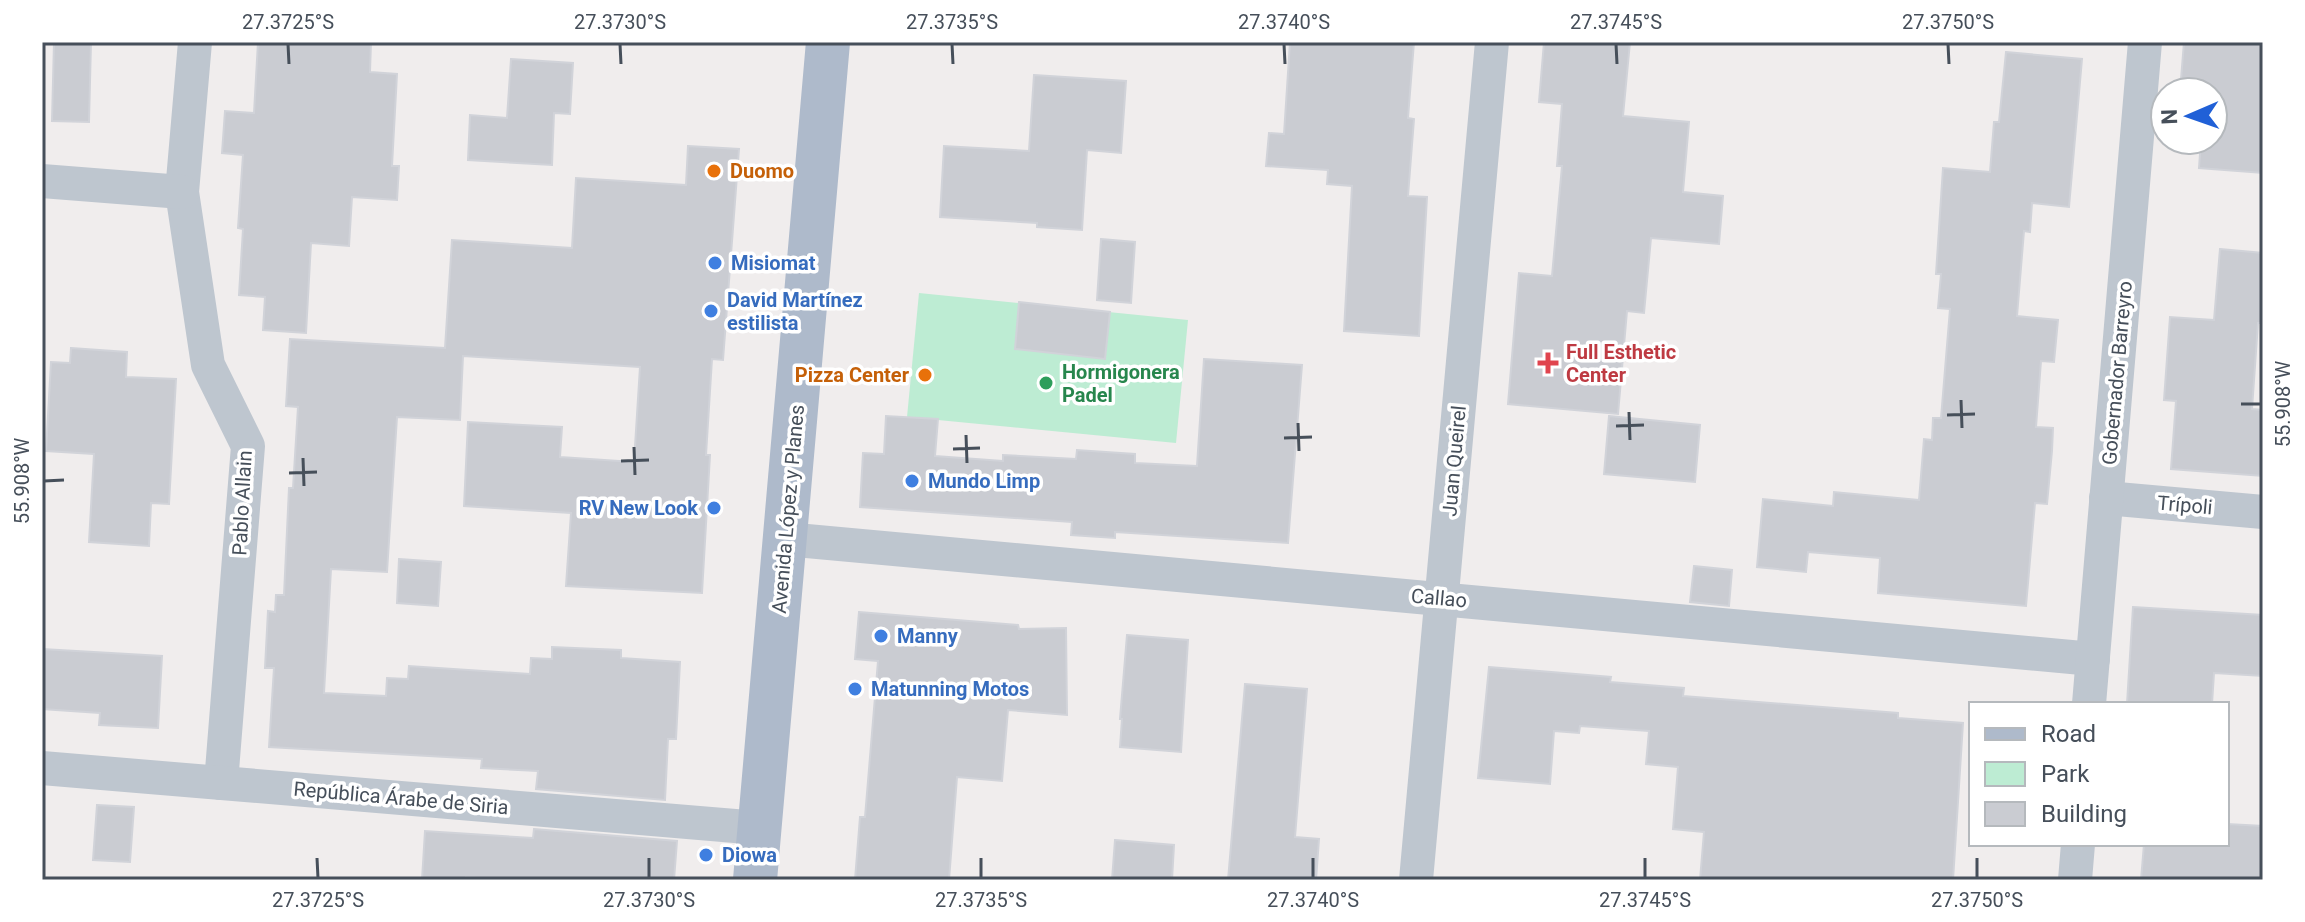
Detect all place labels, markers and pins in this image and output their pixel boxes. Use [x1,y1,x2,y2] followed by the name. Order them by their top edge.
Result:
[730,159,794,183] place label: Duomo
[705,162,723,180] marker: Duomo
[731,251,816,275] place label: Misiomat
[706,254,724,272] marker: Misiomat
[727,288,863,335] place label: David Martínez estilista
[702,302,720,320] marker: David Martínez estilista
[1566,340,1676,387] place label: Full Esthetic Center
[1537,352,1559,374] marker: Full Esthetic Center
[1062,360,1180,407] place label: Hormigonera Padel
[795,363,910,387] place label: Pizza Center
[916,366,934,384] marker: Pizza Center
[1037,374,1055,392] marker: Hormigonera Padel
[928,469,1040,493] place label: Mundo Limp
[903,472,921,490] marker: Mundo Limp
[579,496,698,520] place label: RV New Look
[705,499,723,517] marker: RV New Look
[897,624,959,648] place label: Manny
[872,627,890,645] marker: Manny
[871,677,1029,701] place label: Matunning Motos
[846,680,864,698] marker: Matunning Motos
[722,843,777,867] place label: Diowa
[697,846,715,864] marker: Diowa

